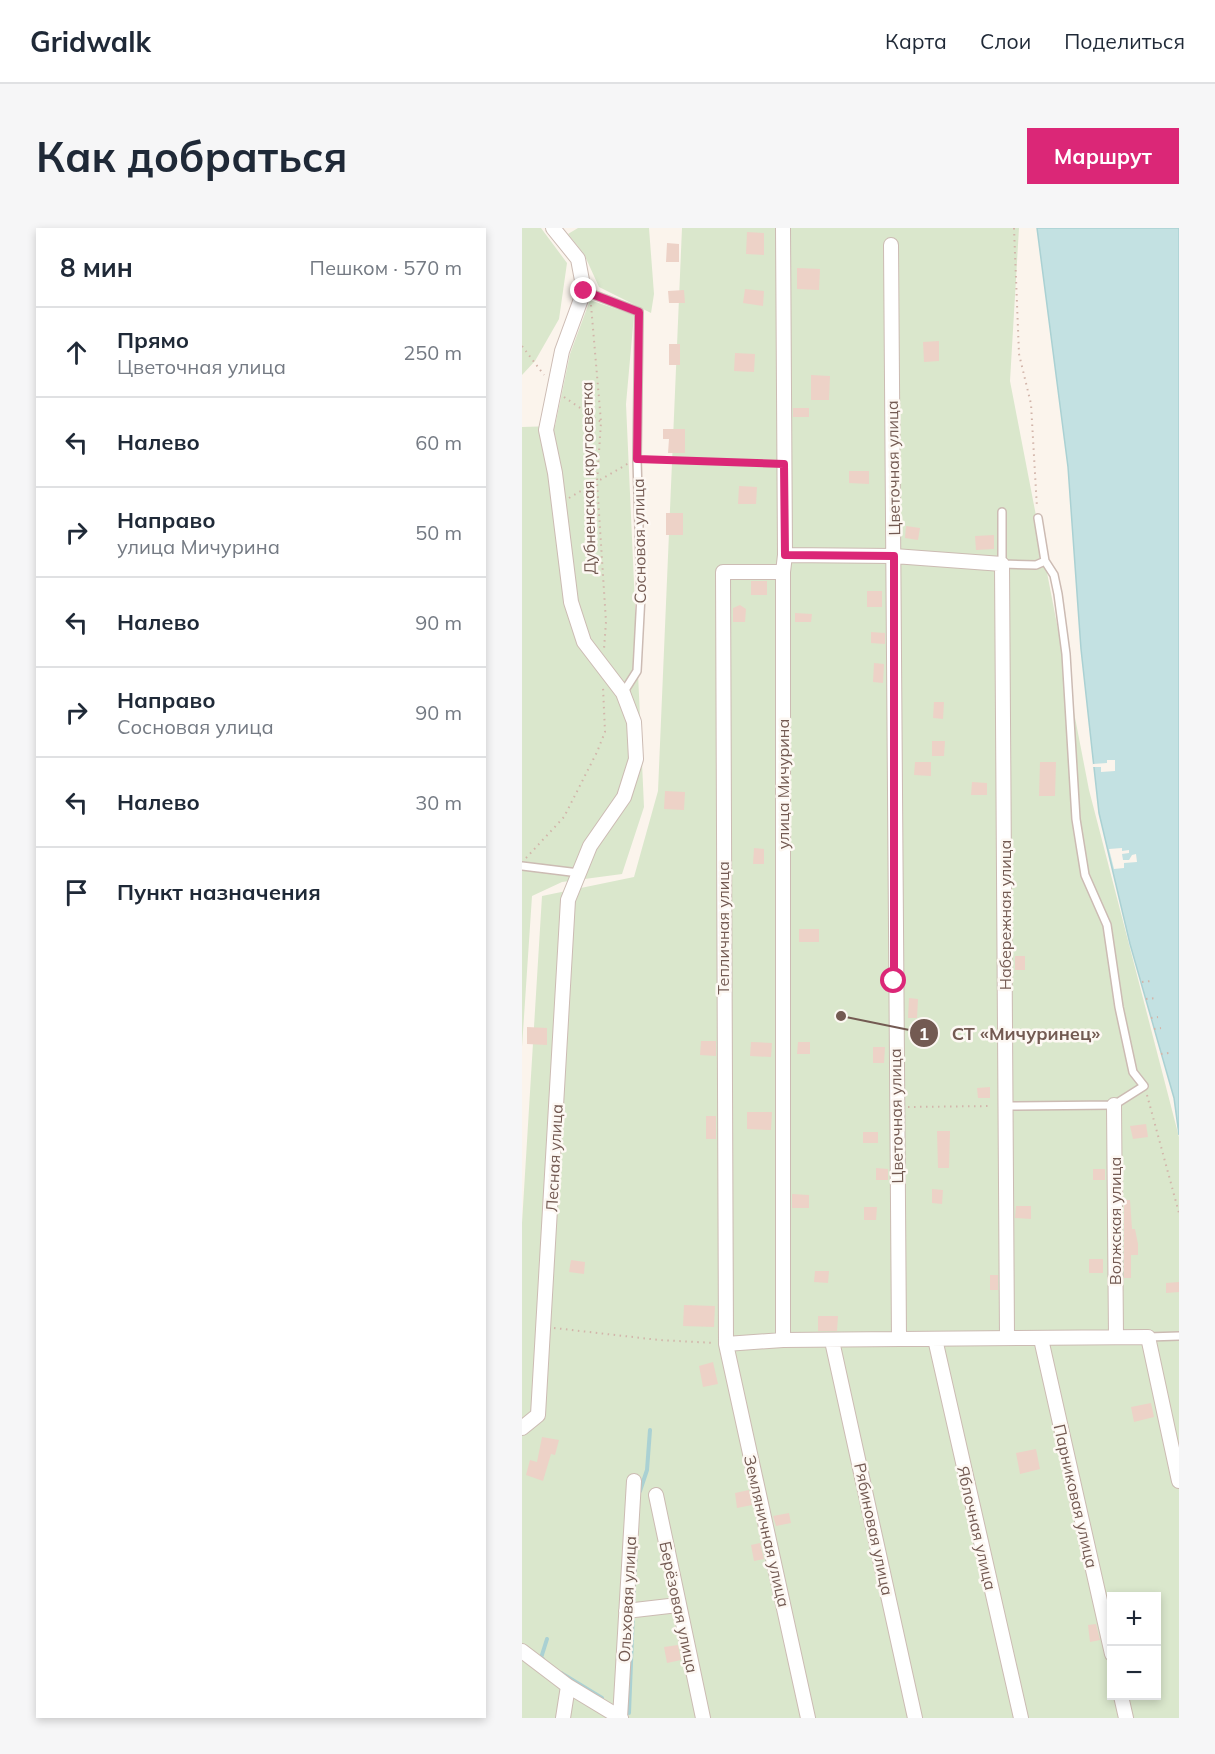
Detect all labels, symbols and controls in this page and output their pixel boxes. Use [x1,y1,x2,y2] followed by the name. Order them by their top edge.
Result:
[30,24,151,59] text: Gridwalk
[885,28,947,54] text: Карта
[980,28,1031,54] text: Слои
[1064,28,1185,54] text: Поделиться
[1027,128,1179,184] button: Маршрут
[36,130,348,183] text: Как добраться
[60,251,133,284] text: 8 мин
[310,255,462,280] text: Пешком · 570 m
[570,277,596,303] route end
[117,326,189,354] text: Прямо
[60,336,93,369] icon: ahead
[403,340,462,365] text: 250 m
[117,354,286,379] text: Цветочная улица
[576,381,600,575] street label: Дубненская кругосветка
[882,400,904,536] street label: Цветочная улица
[60,426,93,459] icon: left
[117,428,200,456] text: Налево
[415,430,462,455] text: 60 m
[628,478,650,604] street label: Сосновая улица
[117,506,215,534] text: Направо
[60,516,93,549] icon: right
[415,520,462,545] text: 50 m
[117,534,280,559] text: улица Мичурина
[60,606,93,639] icon: left
[117,608,200,636] text: Налево
[415,610,462,635] text: 90 m
[117,686,215,714] text: Направо
[60,696,93,729] icon: right
[415,700,462,725] text: 90 m
[117,714,274,739] text: Сосновая улица
[773,719,793,849] street label: улица Мичурина
[60,786,93,819] icon: left
[117,788,200,816] text: Налево
[415,790,462,815] text: 30 m
[995,840,1015,990] street label: Набережная улица
[713,861,733,995] street label: Тепличная улица
[60,876,93,909] icon: arrive
[117,878,321,906] text: Пункт назначения
[880,967,906,993] route start
[909,1015,1112,1051] callout: СТ «Мичуринец»
[919,1022,929,1045] text: 1
[952,1022,1100,1045] text: СТ «Мичуринец»
[885,1048,907,1184] street label: Цветочная улица
[541,1104,567,1212] street label: Лесная улица
[1105,1157,1125,1285] street label: Волжская улица
[1050,1422,1102,1570] street label: Парниковая улица
[740,1453,794,1609] street label: Земляничная улица
[850,1461,898,1597] street label: Рябиновая улица
[953,1464,1001,1592] street label: Яблочная улица
[614,1535,640,1663] street label: Ольховая улица
[655,1539,703,1675] street label: Берёзовая улица
[1107,1592,1161,1700] map controls
[1107,1592,1161,1646] button: +
[1107,1646,1161,1700] button: −

